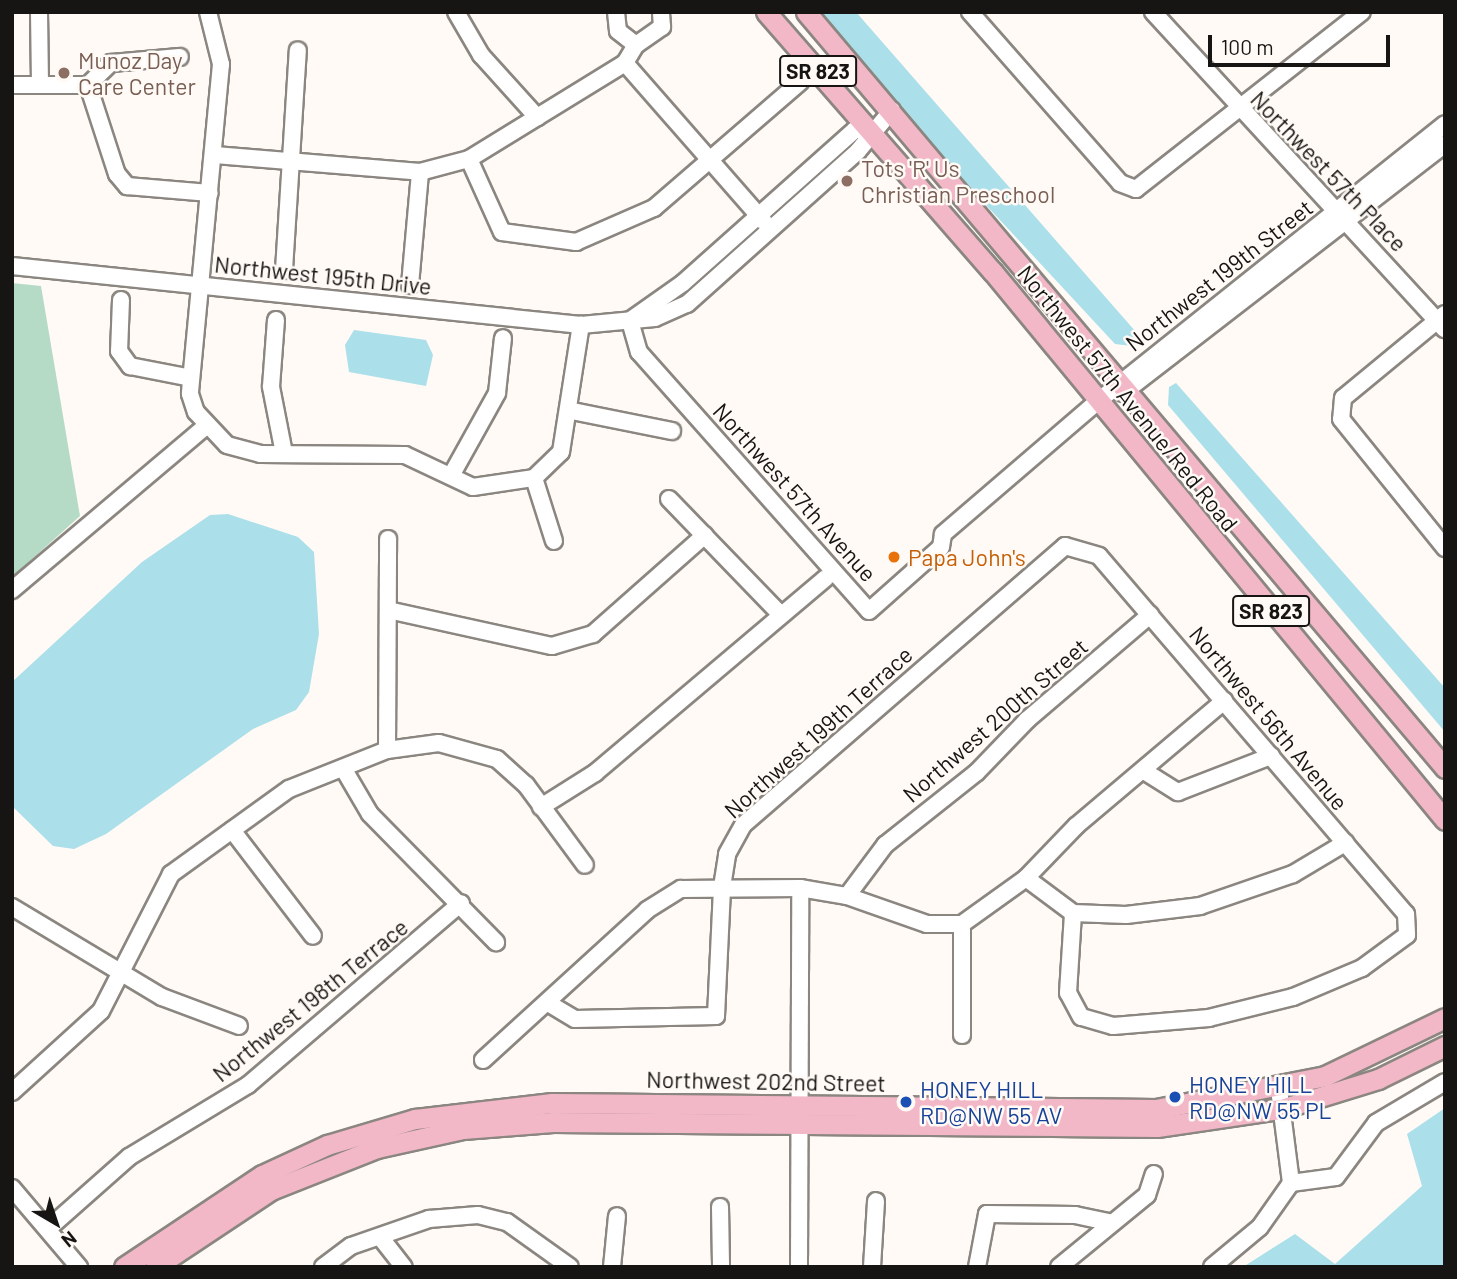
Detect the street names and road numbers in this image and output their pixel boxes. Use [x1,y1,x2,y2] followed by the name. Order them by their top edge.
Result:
[778,54,858,88] road number: SR 823
[1245,85,1413,257] street label: Northwest 57th Place
[1120,193,1318,357] street label: Northwest 199th Street
[213,250,433,300] street label: Northwest 195th Drive
[1012,259,1244,537] street label: Northwest 57th Avenue/Red Road
[708,397,882,587] street label: Northwest 57th Avenue
[1231,594,1311,628] road number: SR 823
[1184,620,1354,816] street label: Northwest 56th Avenue
[897,632,1093,808] street label: Northwest 200th Street
[718,640,918,824] street label: Northwest 199th Terrace
[207,913,413,1087] street label: Northwest 198th Terrace
[646,1065,886,1097] street label: Northwest 202nd Street

